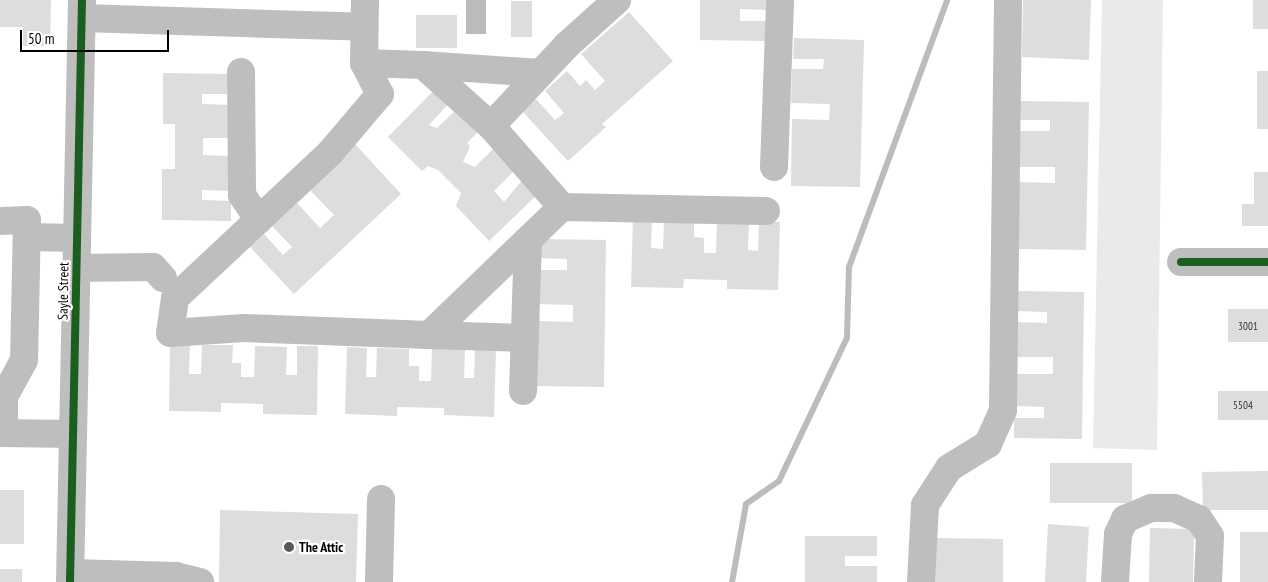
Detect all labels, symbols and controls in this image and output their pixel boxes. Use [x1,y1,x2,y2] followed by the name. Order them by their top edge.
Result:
[22,20,171,52] scale bar
[28,29,54,48] text: 50 m
[54,262,72,320] street label: Sayle Street
[1238,319,1258,333] house number: 3001
[1233,398,1253,412] house number: 5504
[299,539,344,555] place label: The Attic
[283,541,295,553] marker: The Attic

